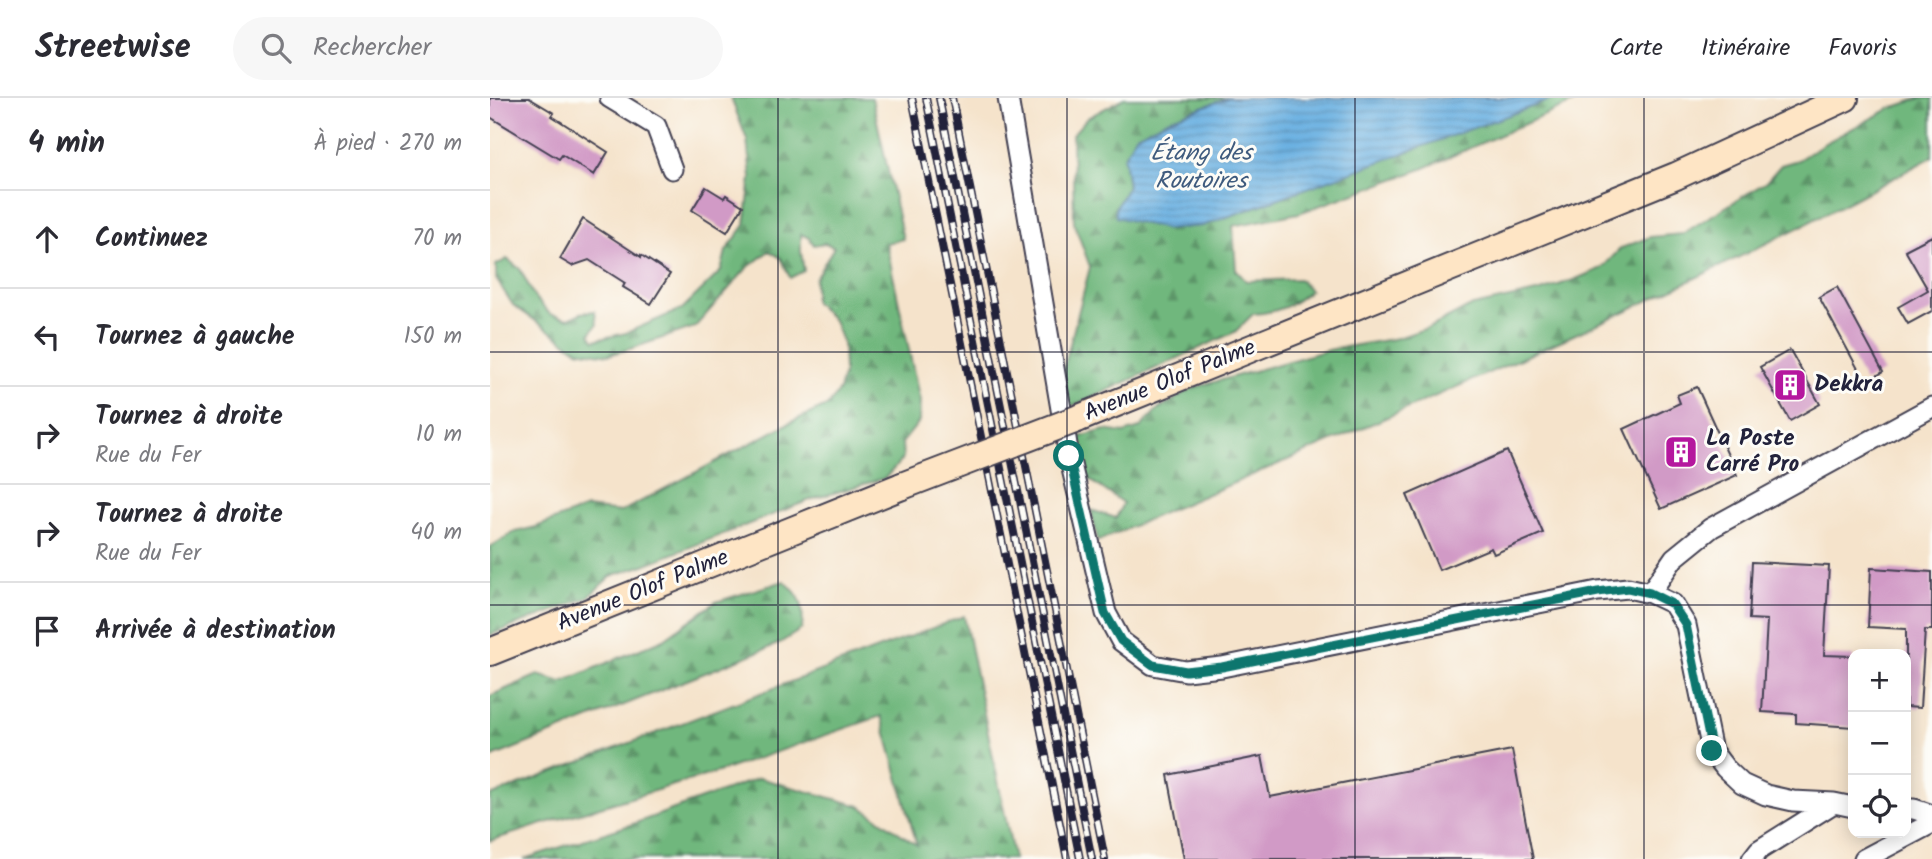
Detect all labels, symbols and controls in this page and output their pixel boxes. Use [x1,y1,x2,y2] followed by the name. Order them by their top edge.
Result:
[233,17,723,80] search box
[35,22,191,75] text: Streetwise
[313,27,431,69] text: Rechercher
[257,29,295,67] icon: search
[1609,29,1663,68] text: Carte
[1701,29,1790,68] text: Itinéraire
[1828,29,1897,68] text: Favoris
[28,120,105,168] text: 4 min
[314,126,462,162] text: À pied · 270 m
[1150,134,1254,201] water label: Étang des Routoires
[95,218,208,260] text: Continuez
[28,220,66,258] icon: ahead
[412,221,462,257] text: 70 m
[95,316,295,358] text: Tournez à gauche
[28,318,66,356] icon: left
[403,319,462,355] text: 150 m
[1079,330,1261,432] street label: Avenue Olof Palme
[1771,366,1809,404] building icon: Dekkra
[1814,367,1884,403] place label: Dekkra
[95,396,283,438] text: Tournez à droite
[28,416,66,454] icon: right
[416,417,462,453] text: 10 m
[1706,421,1799,483] place label: La Poste Carré Pro
[1662,433,1700,471] building icon: La Poste Carré Pro
[95,438,201,474] text: Rue du Fer
[1053,440,1084,471] route start
[95,494,283,536] text: Tournez à droite
[28,514,66,552] icon: right
[410,515,462,551] text: 40 m
[95,536,201,572] text: Rue du Fer
[552,540,734,642] street label: Avenue Olof Palme
[95,610,336,652] text: Arrivée à destination
[28,612,66,650] icon: arrive
[1848,649,1911,838] map controls
[1848,649,1911,712] button: +
[1848,712,1911,775] button: −
[1696,735,1727,766] route end
[1848,775,1911,838] button: locate

